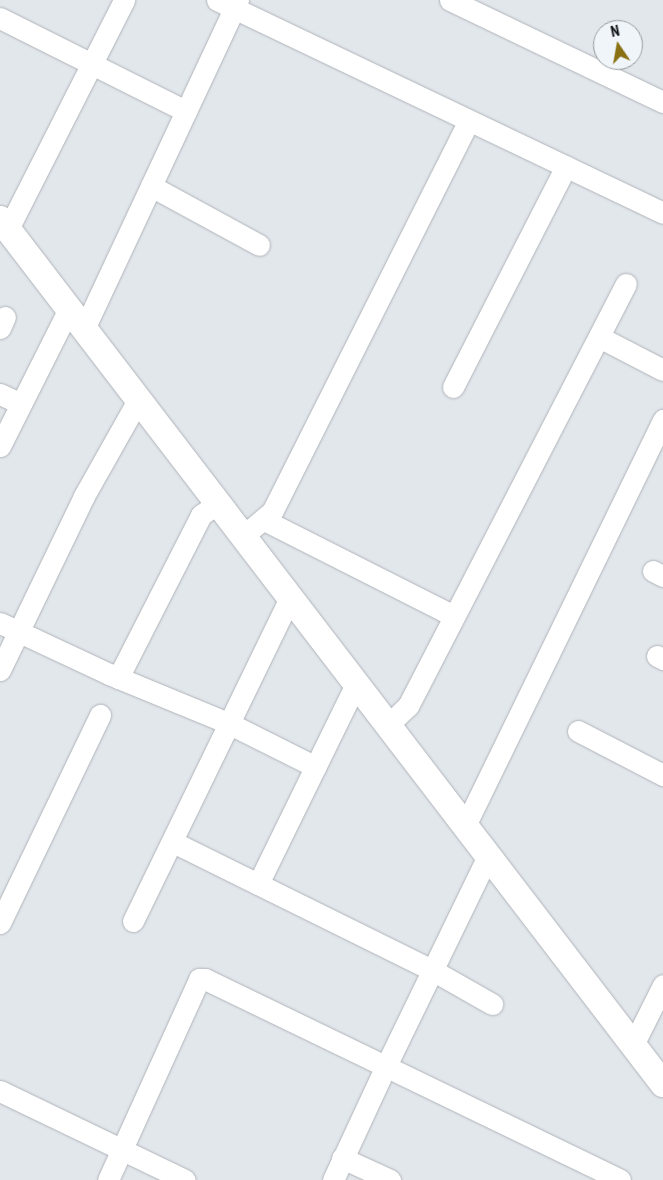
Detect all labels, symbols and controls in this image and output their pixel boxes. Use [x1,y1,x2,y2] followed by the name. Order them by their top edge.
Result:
[593,20,643,70] north arrow
[609,23,621,40] text: N

